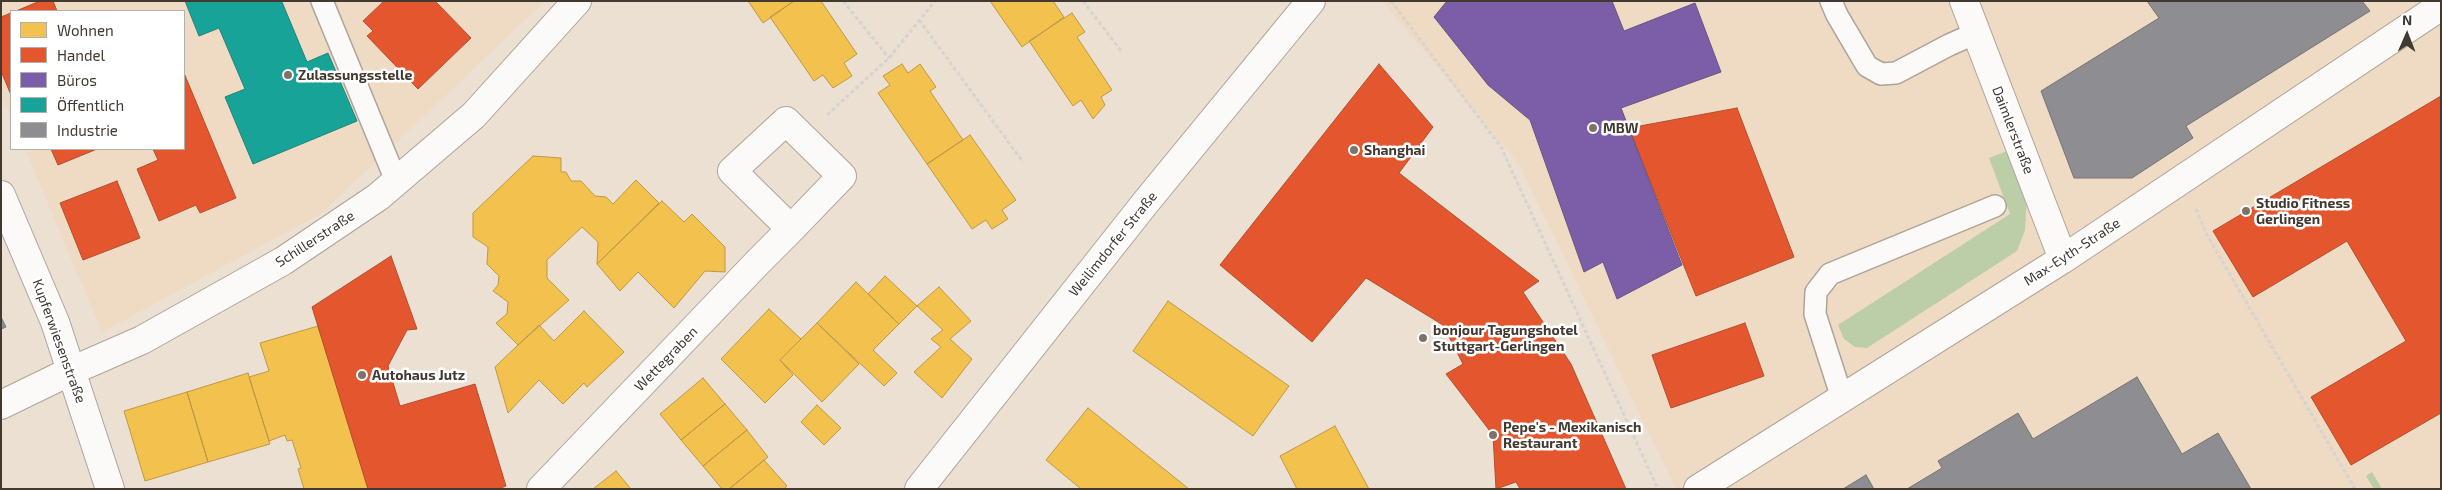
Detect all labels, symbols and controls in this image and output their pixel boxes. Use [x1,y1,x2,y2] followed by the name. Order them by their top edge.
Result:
[10,10,185,150] legend
[2382,10,2432,60] north arrow
[2402,11,2412,28] text: N
[57,21,114,39] text: Wohnen
[57,46,105,64] text: Handel
[298,67,412,83] place label: Zulassungsstelle
[282,69,294,81] marker: Zulassungsstelle
[57,71,97,89] text: Büros
[1989,84,2037,176] street label: Daimlerstraße
[57,96,124,114] text: Öffentlich
[1603,120,1638,136] place label: MBW
[57,121,118,139] text: Industrie
[1587,122,1599,134] marker: MBW
[1364,142,1425,158] place label: Shanghai
[1348,144,1360,156] marker: Shanghai
[1065,188,1161,300] street label: Weilimdorfer Straße
[2256,195,2350,228] place label: Studio Fitness Gerlingen
[2240,205,2252,217] marker: Studio Fitness Gerlingen
[272,207,358,271] street label: Schillerstraße
[2021,215,2123,289] street label: Max-Eyth-Straße
[29,277,89,405] street label: Kupferwiesenstraße
[1433,322,1578,354] place label: bonjour Tagungshotel Stuttgart-Gerlingen
[631,323,701,395] street label: Wettegraben
[1417,332,1429,344] marker: bonjour Tagungshotel Stuttgart-Gerlingen
[372,367,465,383] place label: Autohaus Jutz
[356,369,368,381] marker: Autohaus Jutz
[1503,419,1641,452] place label: Pepe's - Mexikanisch Restaurant
[1487,429,1499,441] marker: Pepe's - Mexikanisch Restaurant

